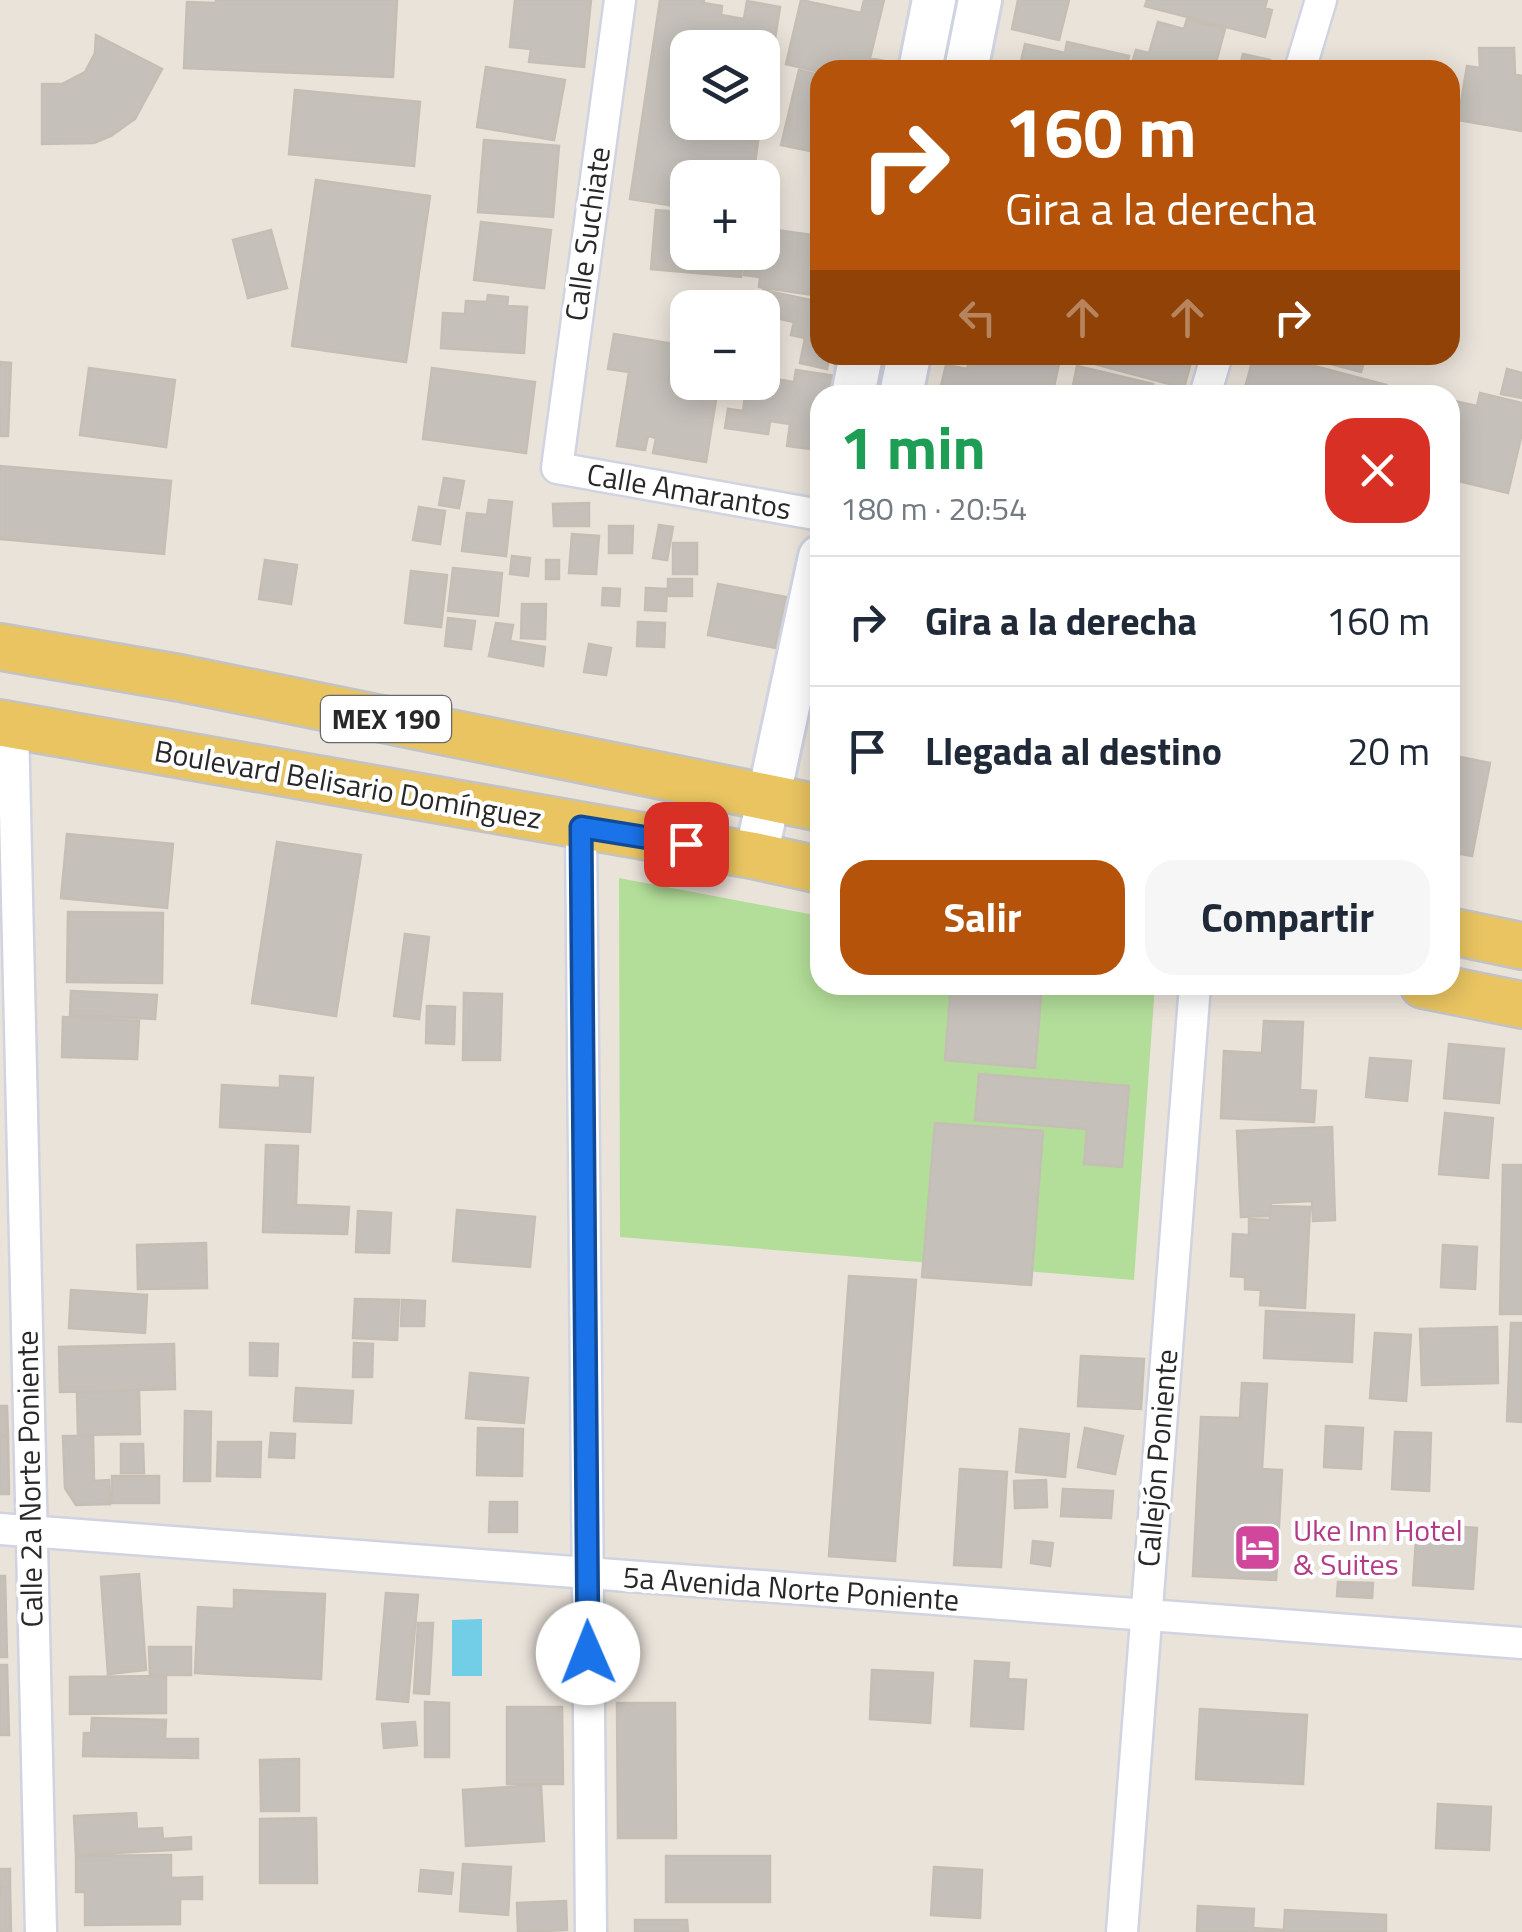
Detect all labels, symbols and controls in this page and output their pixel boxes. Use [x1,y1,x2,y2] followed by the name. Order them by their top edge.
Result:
[670,30,780,400] map controls
[670,30,780,140] button: layers
[1005,78,1197,184] text: 160 m
[840,100,970,230] icon: right
[552,144,622,324] street label: Calle Suchiate
[670,160,780,270] button: +
[1005,174,1317,242] text: Gira a la derecha
[670,290,780,400] button: −
[950,290,1005,345] icon: left
[1055,290,1110,345] icon: ahead
[1160,290,1215,345] icon: ahead
[1265,290,1320,345] icon: right
[840,401,986,492] text: 1 min
[1325,418,1430,523] button: close
[583,450,795,532] street label: Calle Amarantos
[840,484,1027,532] text: 180 m · 20:54
[925,592,1197,650] text: Gira a la derecha
[1326,592,1430,650] text: 160 m
[840,594,895,649] icon: right
[321,696,451,742] road number: MEX 190
[925,722,1222,780] text: Llegada al destino
[1347,722,1430,780] text: 20 m
[840,724,895,779] icon: arrive
[151,727,545,841] street label: Boulevard Belisario Domínguez
[644,802,729,887] pin
[659,817,714,872] icon: arrive
[840,860,1125,975] button: Salir
[1145,860,1430,975] button: Compartir
[3,1330,55,1628] street label: Calle 2a Norte Poniente
[1125,1347,1189,1569] street label: Callejón Poniente
[1293,1507,1463,1587] place label: Uke Inn Hotel & Suites
[1232,1522,1284,1574] hotel icon: Uke Inn Hotel & Suites
[621,1553,961,1623] street label: 5a Avenida Norte Poniente
[536,1601,640,1705] position arrow

